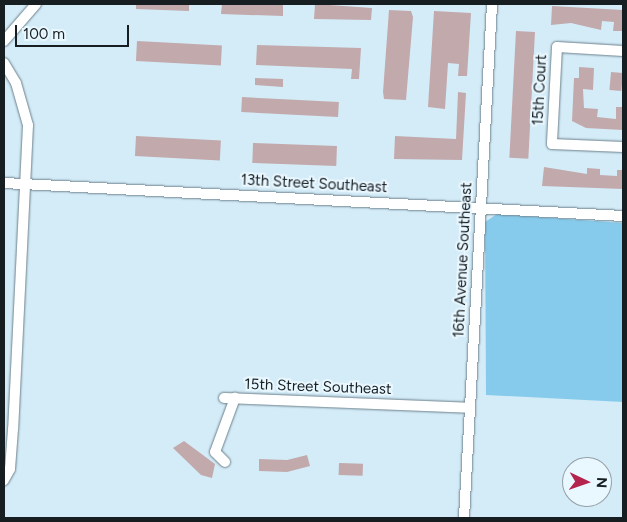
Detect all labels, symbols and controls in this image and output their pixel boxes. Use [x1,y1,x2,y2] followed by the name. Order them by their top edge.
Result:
[18,15,131,47] scale bar
[23,25,65,43] text: 100 m
[529,54,551,126] street label: 15th Court
[240,171,388,197] street label: 13th Street Southeast
[450,182,476,338] street label: 16th Avenue Southeast
[244,375,392,399] street label: 15th Street Southeast
[562,457,612,507] north arrow
[593,477,610,489] text: N

